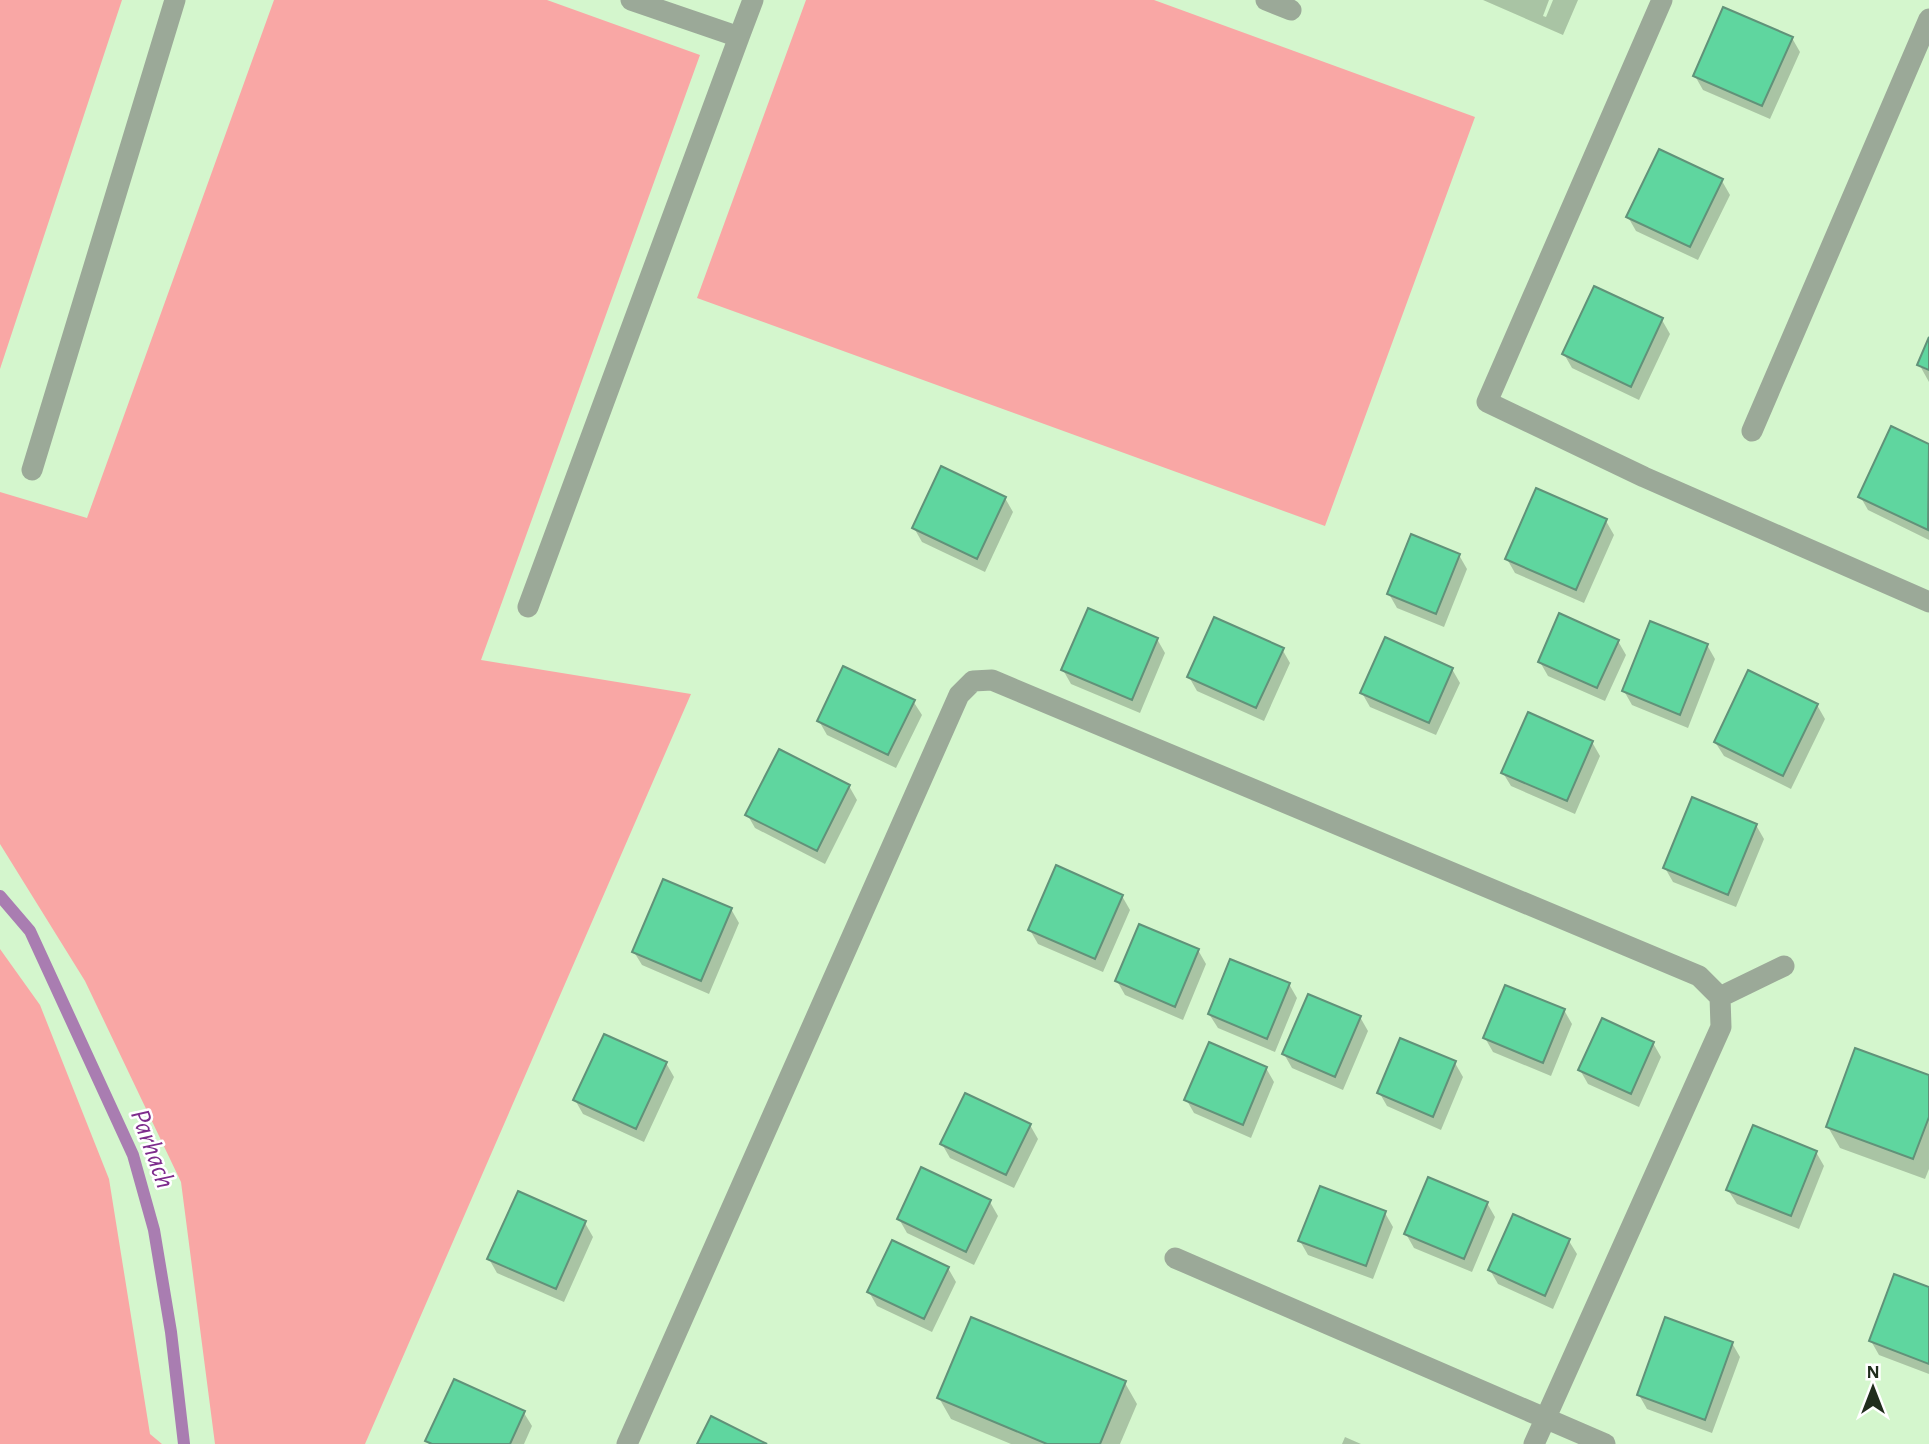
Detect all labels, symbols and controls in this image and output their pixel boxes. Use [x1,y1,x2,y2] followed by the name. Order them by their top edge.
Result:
[125,1106,179,1192] water label: Parhach
[1838,1353,1908,1423] north arrow
[1866,1363,1880,1382] text: N

